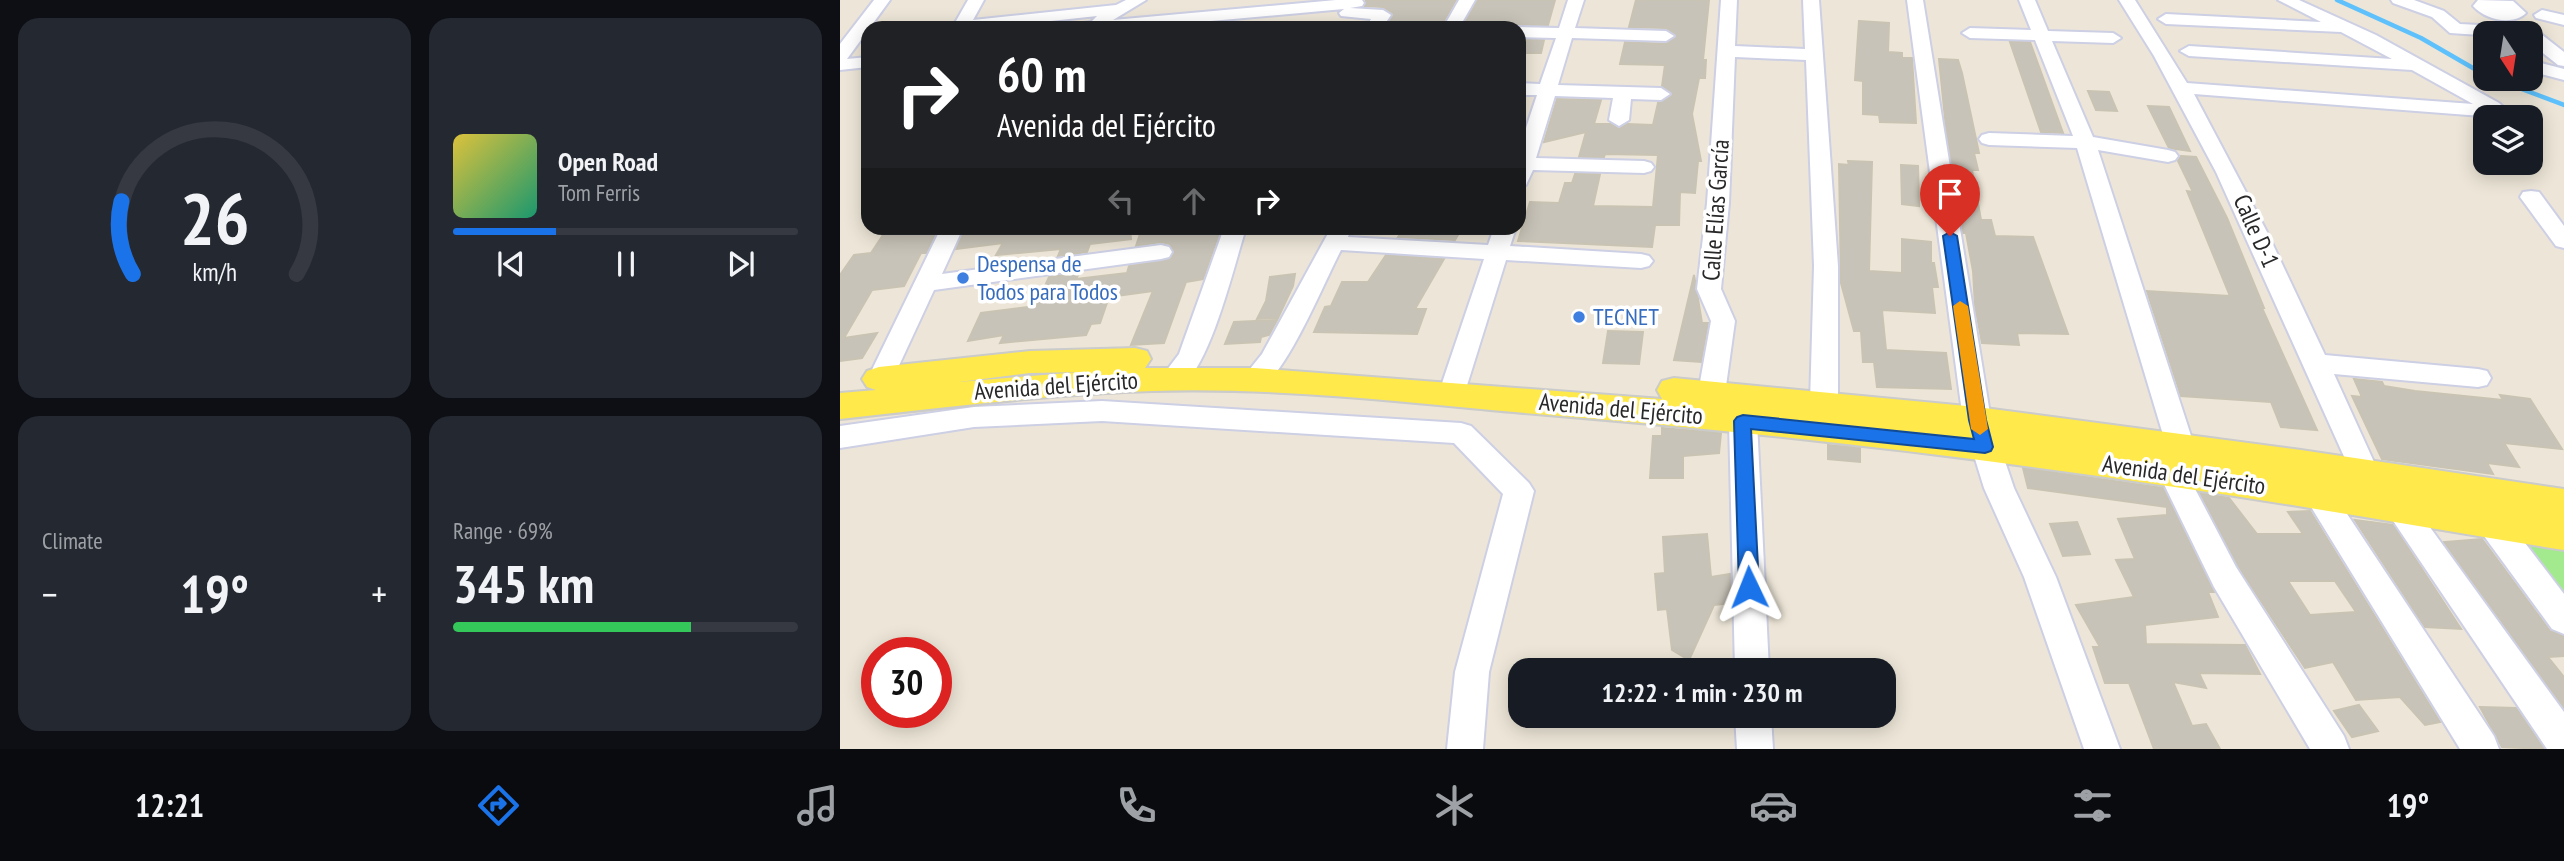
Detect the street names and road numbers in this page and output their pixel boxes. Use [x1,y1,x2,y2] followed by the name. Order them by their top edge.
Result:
[1695,138,1736,282] street label: Calle Elías García
[2227,189,2286,272] street label: Calle D-1
[973,364,1139,407] street label: Avenida del Ejército
[1538,386,1704,431] street label: Avenida del Ejército
[2101,448,2267,501] street label: Avenida del Ejército

